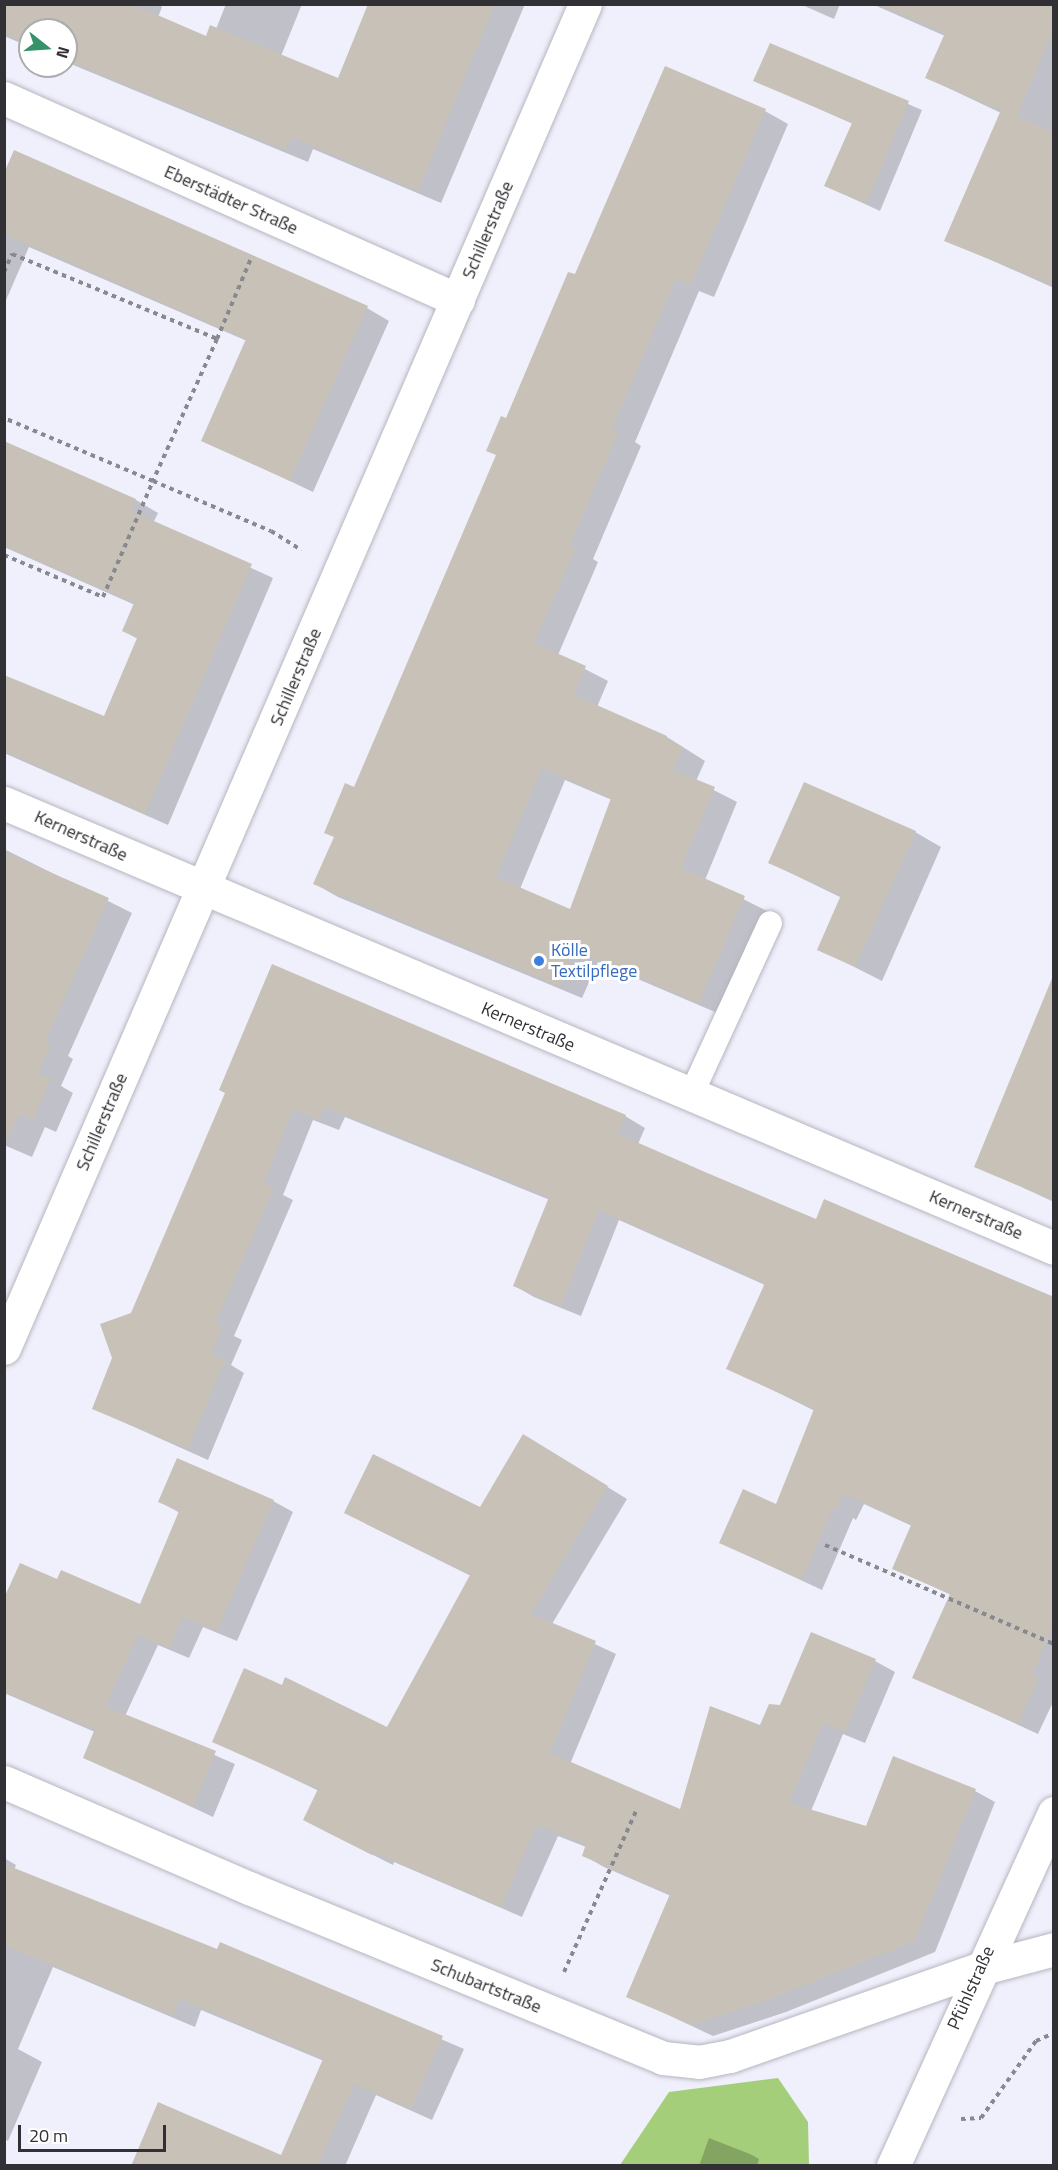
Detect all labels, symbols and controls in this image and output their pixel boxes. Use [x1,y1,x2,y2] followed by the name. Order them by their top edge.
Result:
[18,18,78,78] north arrow
[50,44,76,61] text: N
[161,161,301,239] street label: Eberstädter Straße
[458,178,518,282] street label: Schillerstraße
[266,625,326,729] street label: Schillerstraße
[31,806,131,866] street label: Kernerstraße
[551,940,637,982] place label: Kölle Textilpflege
[532,954,546,968] marker: Kölle Textilpflege
[478,998,578,1056] street label: Kernerstraße
[72,1070,132,1174] street label: Schillerstraße
[926,1186,1026,1244] street label: Kernerstraße
[943,1943,999,2033] street label: Pfühlstraße
[428,1954,544,2018] street label: Schubartstraße
[21,2113,170,2151] scale bar
[29,2122,68,2149] text: 20 m

